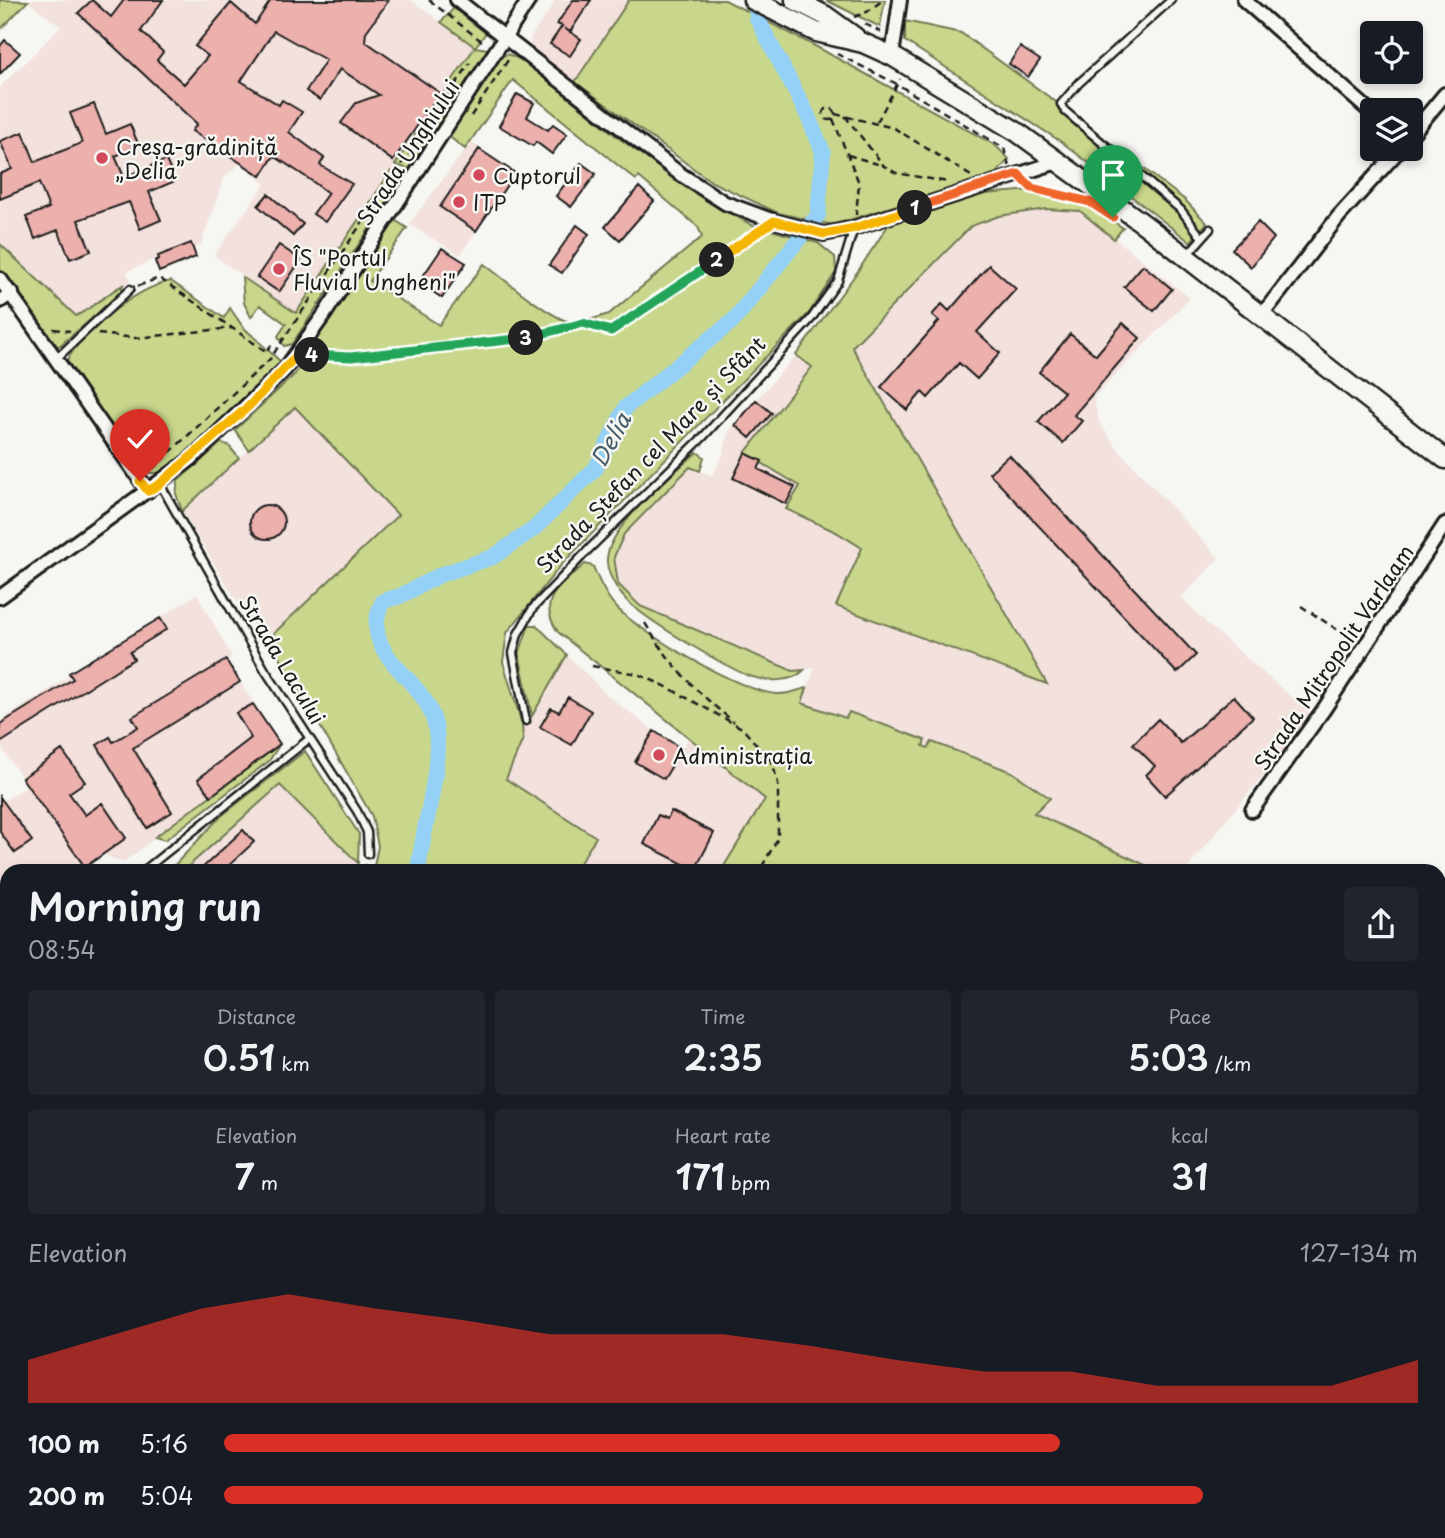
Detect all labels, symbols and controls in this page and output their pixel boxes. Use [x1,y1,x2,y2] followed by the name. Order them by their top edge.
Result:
[1360,21,1423,161] map controls
[1360,21,1423,84] button: locate
[348,73,466,231] street label: Strada Unghiului
[1360,98,1423,161] button: layers
[116,130,278,186] place label: Creșa-grădiniță „Delia”
[1083,145,1143,217] pin
[94,150,110,166] marker: Creșa-grădiniță „Delia”
[1094,156,1132,194] icon: arrive
[493,159,581,191] place label: Cuptorul
[471,167,487,183] marker: Cuptorul
[473,186,507,218] place label: ITP
[898,190,932,226] pin: 1
[910,193,919,221] text: 1
[451,194,467,210] marker: ITP
[293,241,456,297] place label: ÎS "Portul Fluvial Ungheni"
[700,243,734,278] pin: 2
[710,245,723,273] text: 2
[271,261,287,277] marker: ÎS "Portul Fluvial Ungheni"
[508,320,544,356] pin: 3
[519,323,532,351] text: 3
[528,328,772,580] street label: Strada Ștefan cel Mare și Sfânt
[294,338,330,372] pin: 4
[305,340,318,368] text: 4
[581,405,640,473] water label: Delia
[110,409,170,481] pin
[121,420,159,458] icon: check
[1245,537,1421,777] street label: Strada Mitropolit Varlaam
[232,588,334,730] street label: Strada Lacului
[673,739,812,771] place label: Administrația
[651,747,667,763] marker: Administrația
[28,877,262,934] text: Morning run
[1344,887,1418,961] button: share
[28,932,96,967] text: 08:54
[216,1002,296,1030] text: Distance
[701,1002,745,1030] text: Time
[1168,1002,1211,1030] text: Pace
[203,1030,275,1083] text: 0.51
[683,1030,763,1083] text: 2:35
[1128,1030,1209,1083] text: 5:03
[275,1049,310,1077] text: km
[1209,1049,1251,1077] text: /km
[215,1121,297,1149] text: Elevation
[675,1121,771,1149] text: Heart rate
[1171,1121,1209,1149] text: kcal
[235,1149,255,1202] text: 7
[675,1149,725,1202] text: 171
[1171,1149,1208,1202] text: 31
[255,1168,278,1196] text: m
[725,1168,771,1196] text: bpm
[28,1235,127,1270] text: Elevation
[1300,1235,1418,1270] text: 127–134 m
[28,1426,100,1461] text: 100 m
[140,1426,188,1461] text: 5:16
[28,1478,105,1513] text: 200 m
[140,1478,193,1513] text: 5:04

